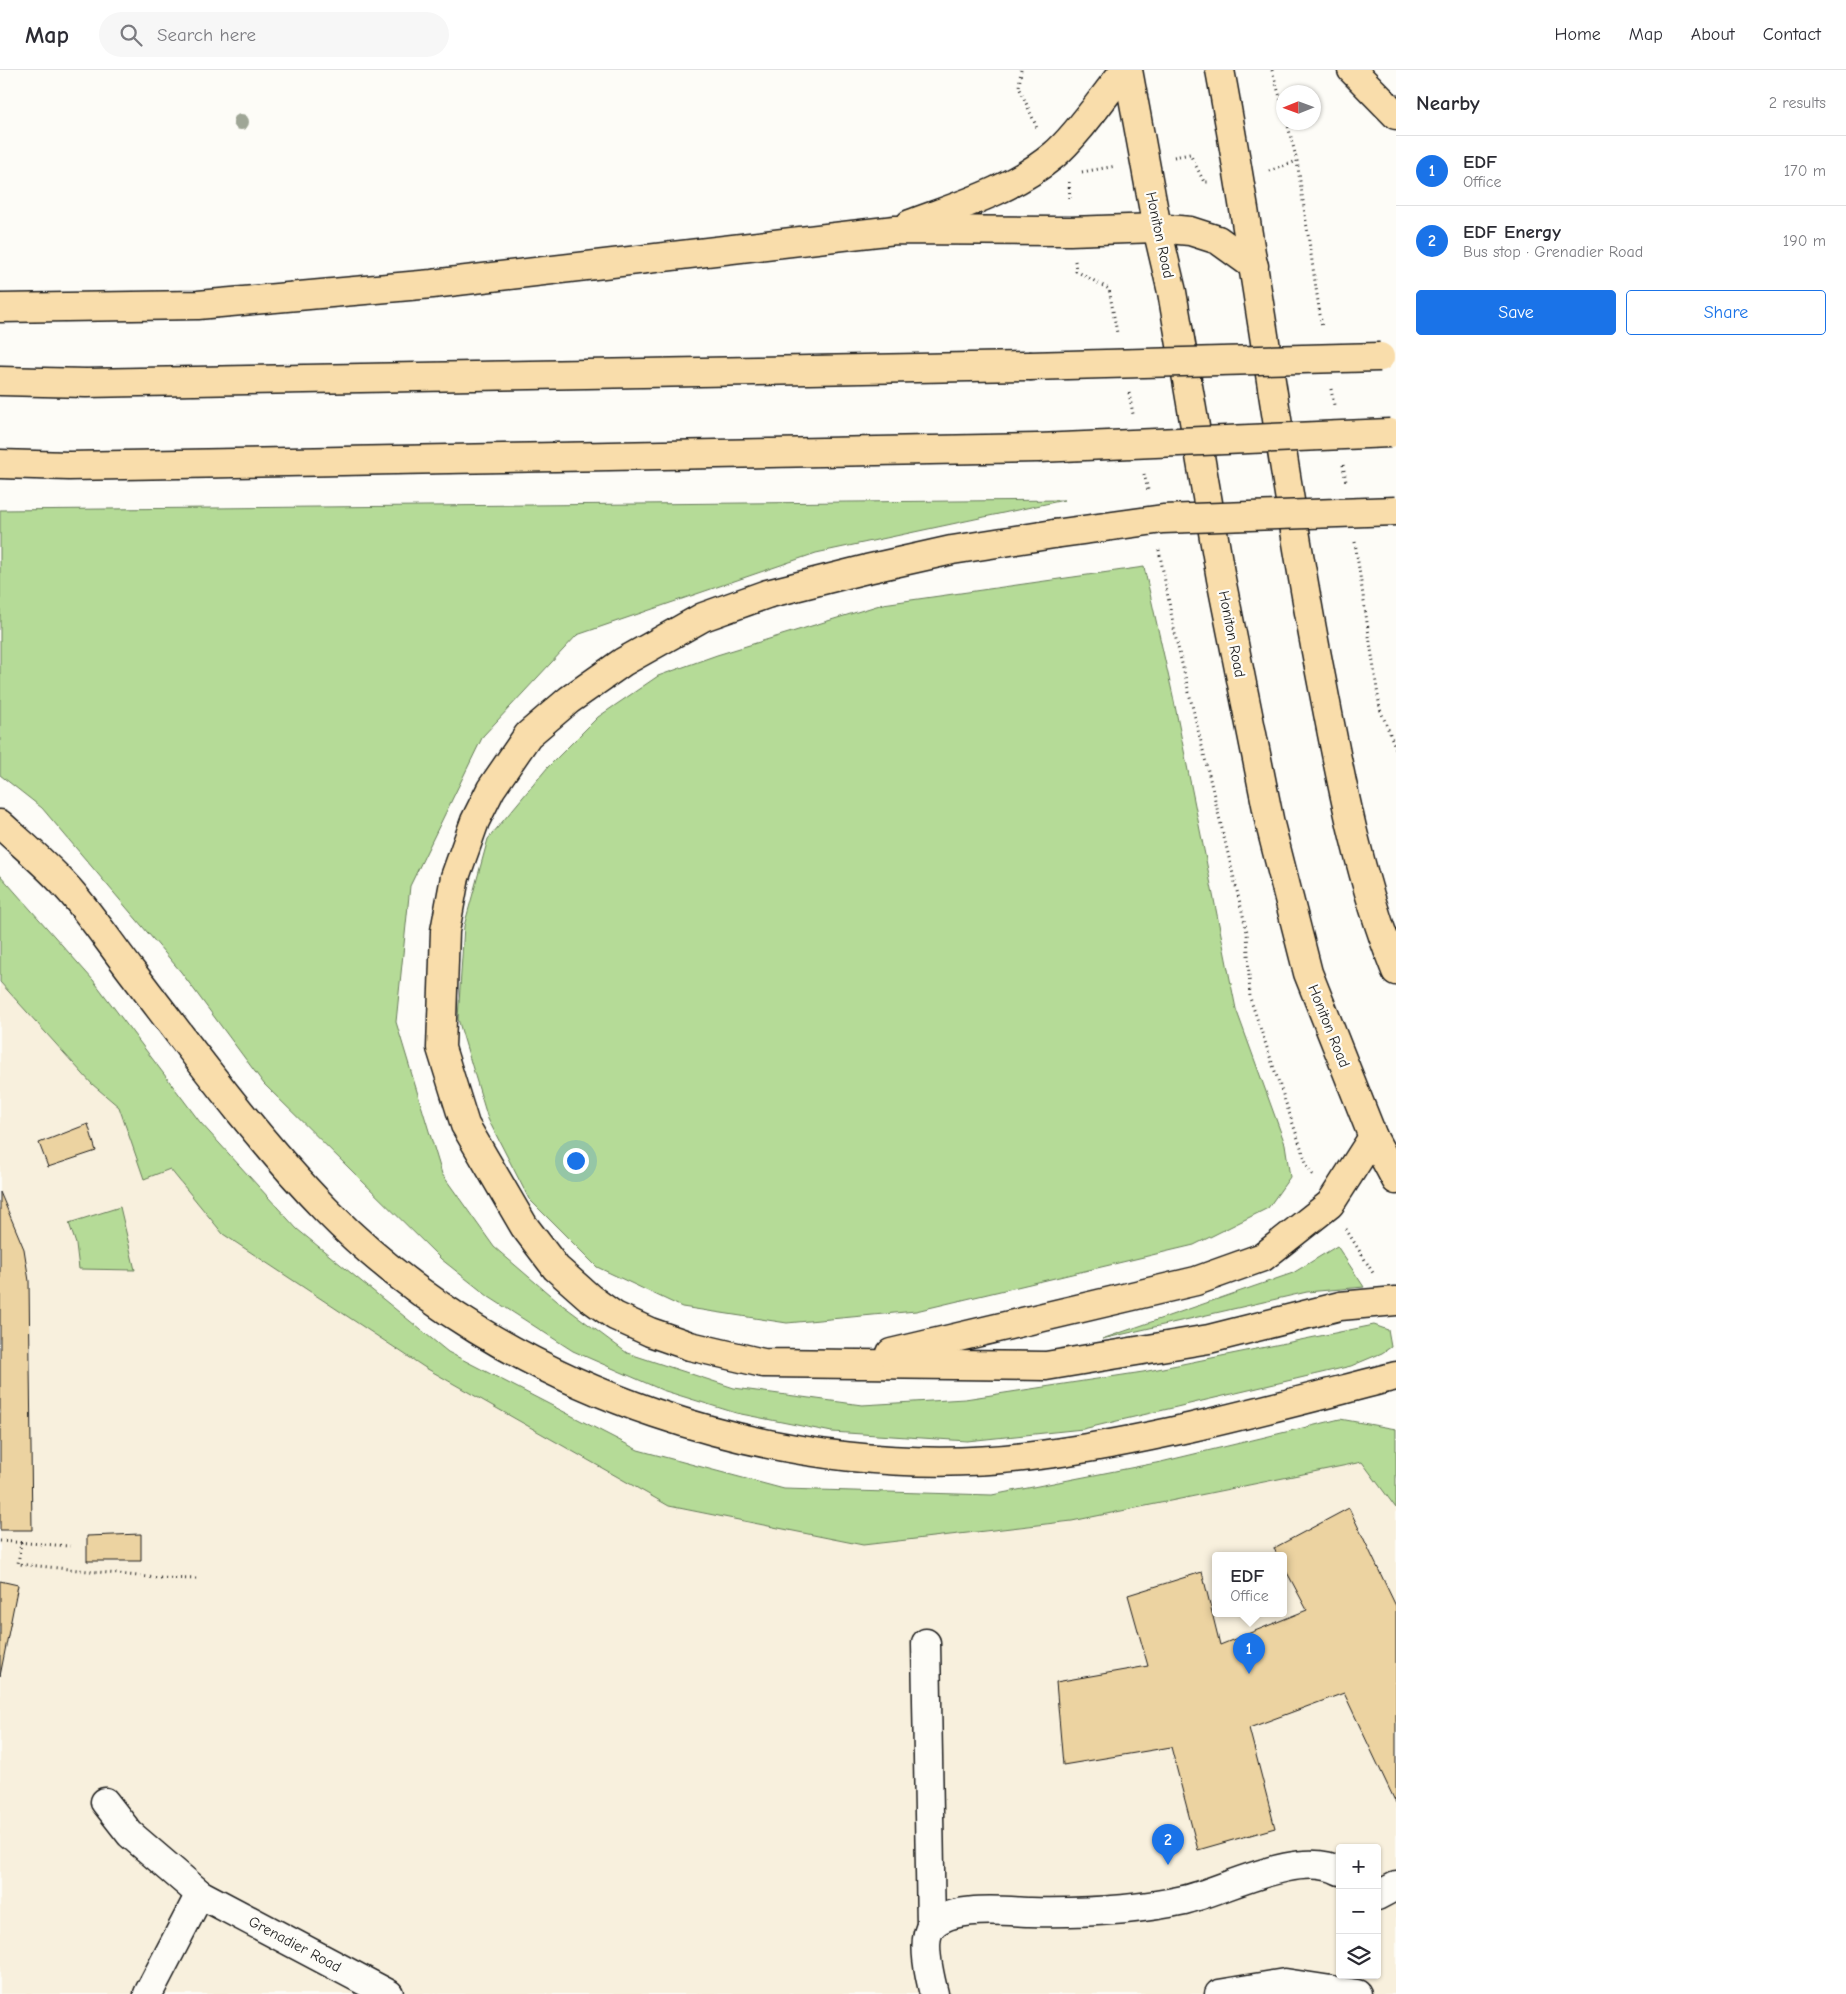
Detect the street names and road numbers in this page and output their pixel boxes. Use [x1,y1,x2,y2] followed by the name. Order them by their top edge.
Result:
[1142,190,1178,280] street label: Honiton Road
[1215,589,1249,679] street label: Honiton Road
[1304,982,1354,1070] street label: Honiton Road
[246,1912,344,1976] street label: Grenadier Road

